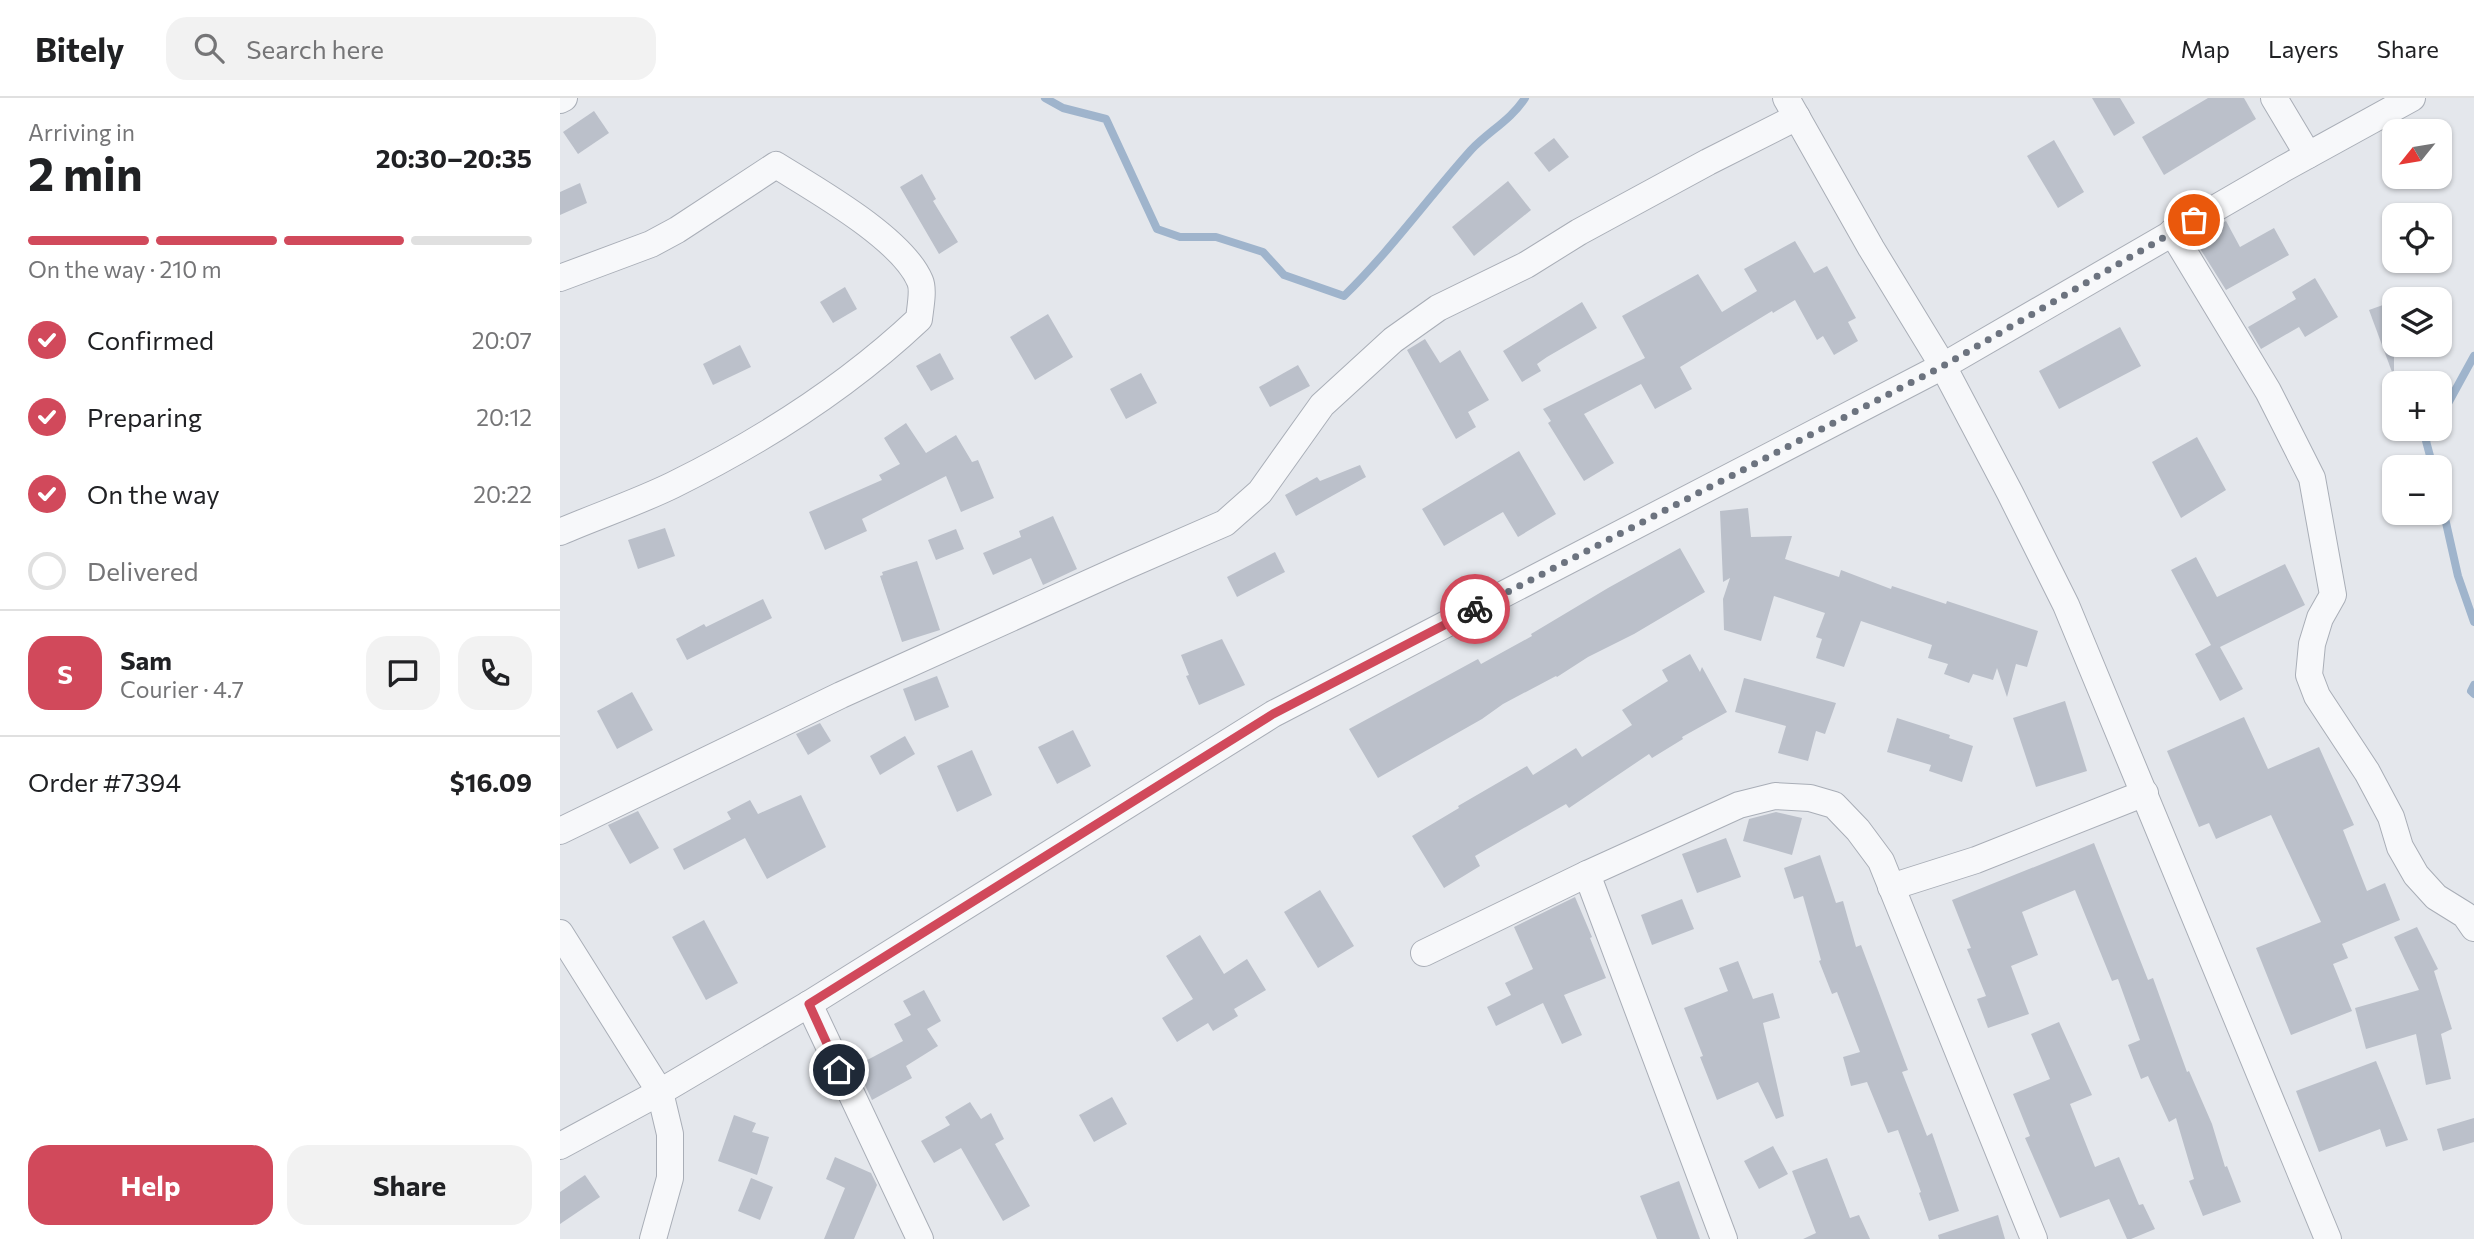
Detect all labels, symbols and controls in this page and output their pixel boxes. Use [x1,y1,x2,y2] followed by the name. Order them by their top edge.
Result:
[166,17,656,80] search box
[35,28,124,69] text: Bitely
[190,29,228,67] icon: search
[246,33,384,64] text: Search here
[2181,34,2230,63] text: Map
[2268,34,2339,63] text: Layers
[2377,34,2439,63] text: Share
[28,118,135,146] text: Arriving in
[2382,119,2452,189] north arrow
[2382,119,2452,525] map controls
[376,142,532,173] text: 20:30–20:35
[28,144,143,200] text: 2 min
[2164,190,2224,250] pin
[2175,201,2213,239] icon: bag
[2382,203,2452,273] button: locate
[28,255,222,283] text: On the way · 210 m
[2382,287,2452,357] button: layers
[28,321,66,359] icon: check
[87,324,214,355] text: Confirmed
[472,326,532,354] text: 20:07
[2382,371,2452,441] button: +
[28,398,66,436] icon: check
[87,401,202,432] text: Preparing
[476,403,532,431] text: 20:12
[2382,455,2452,525] button: −
[28,475,66,513] icon: check
[87,478,220,509] text: On the way
[473,480,532,508] text: 20:22
[87,555,198,586] text: Delivered
[1440,574,1510,644] courier
[1456,590,1494,628] icon: bike
[366,636,440,710] button: chat
[458,636,532,710] button: phone
[120,644,172,675] text: Sam
[57,658,73,689] text: S
[120,675,244,703] text: Courier · 4.7
[28,766,181,797] text: Order #7394
[450,766,532,797] text: $16.09
[809,1040,869,1100] pin
[820,1051,858,1089] icon: home
[28,1145,273,1225] button: Help
[287,1145,532,1225] button: Share

